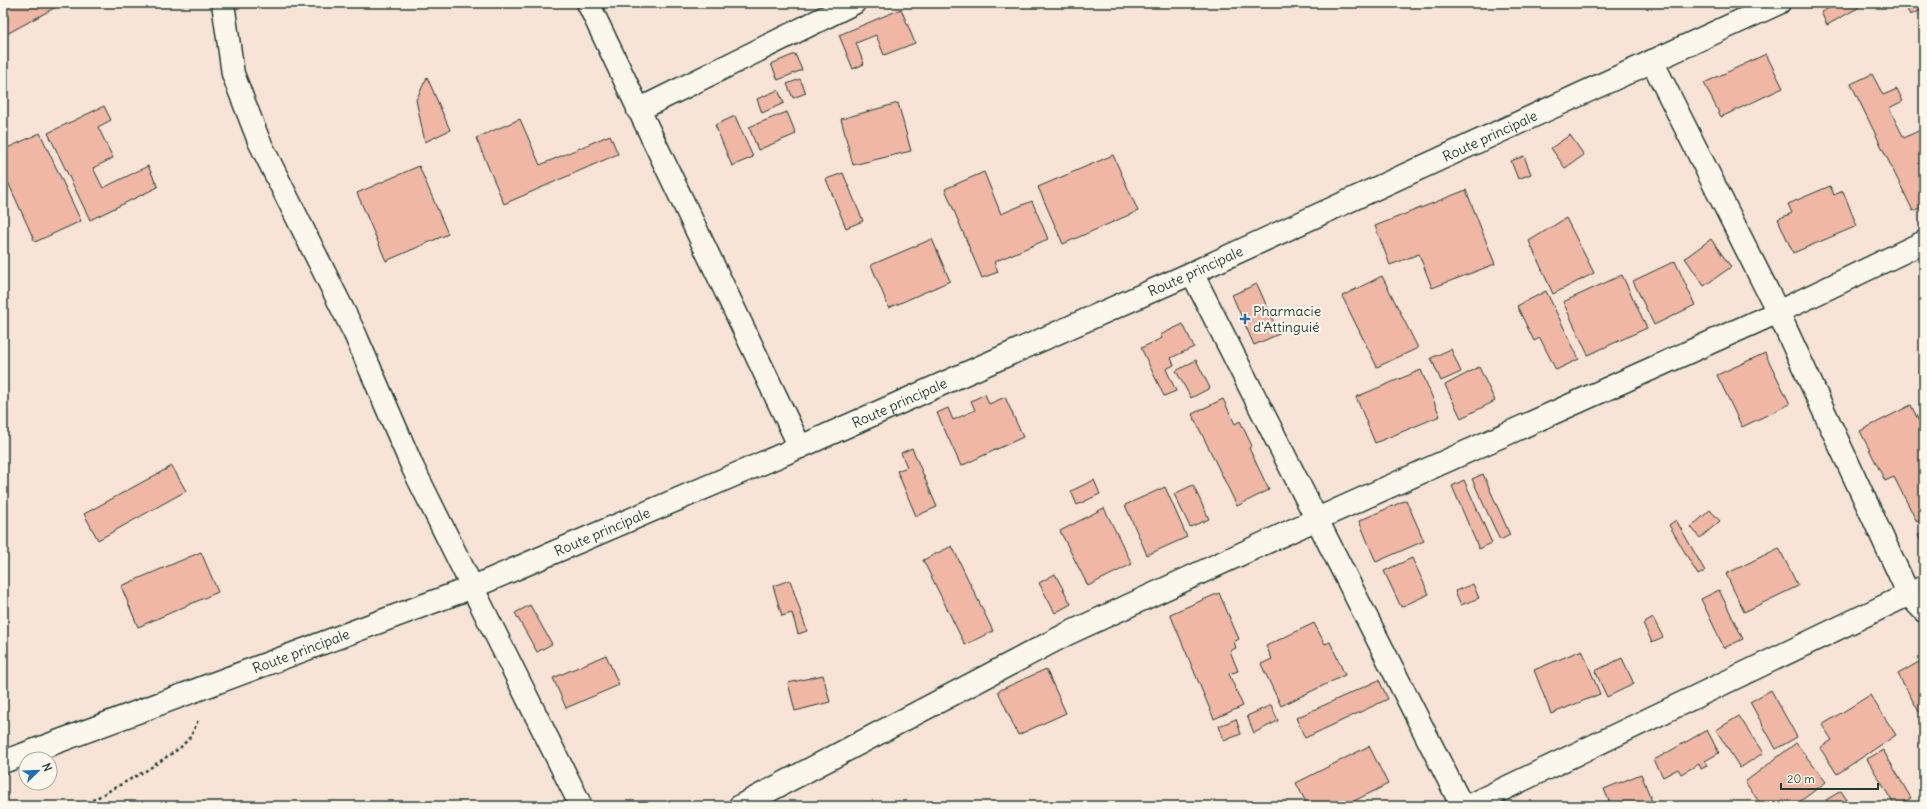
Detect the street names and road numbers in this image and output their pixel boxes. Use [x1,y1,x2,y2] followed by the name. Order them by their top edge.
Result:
[1440,106,1540,166] street label: Route principale
[1145,242,1246,300] street label: Route principale
[849,374,950,432] street label: Route principale
[552,503,653,560] street label: Route principale
[250,625,352,677] street label: Route principale

